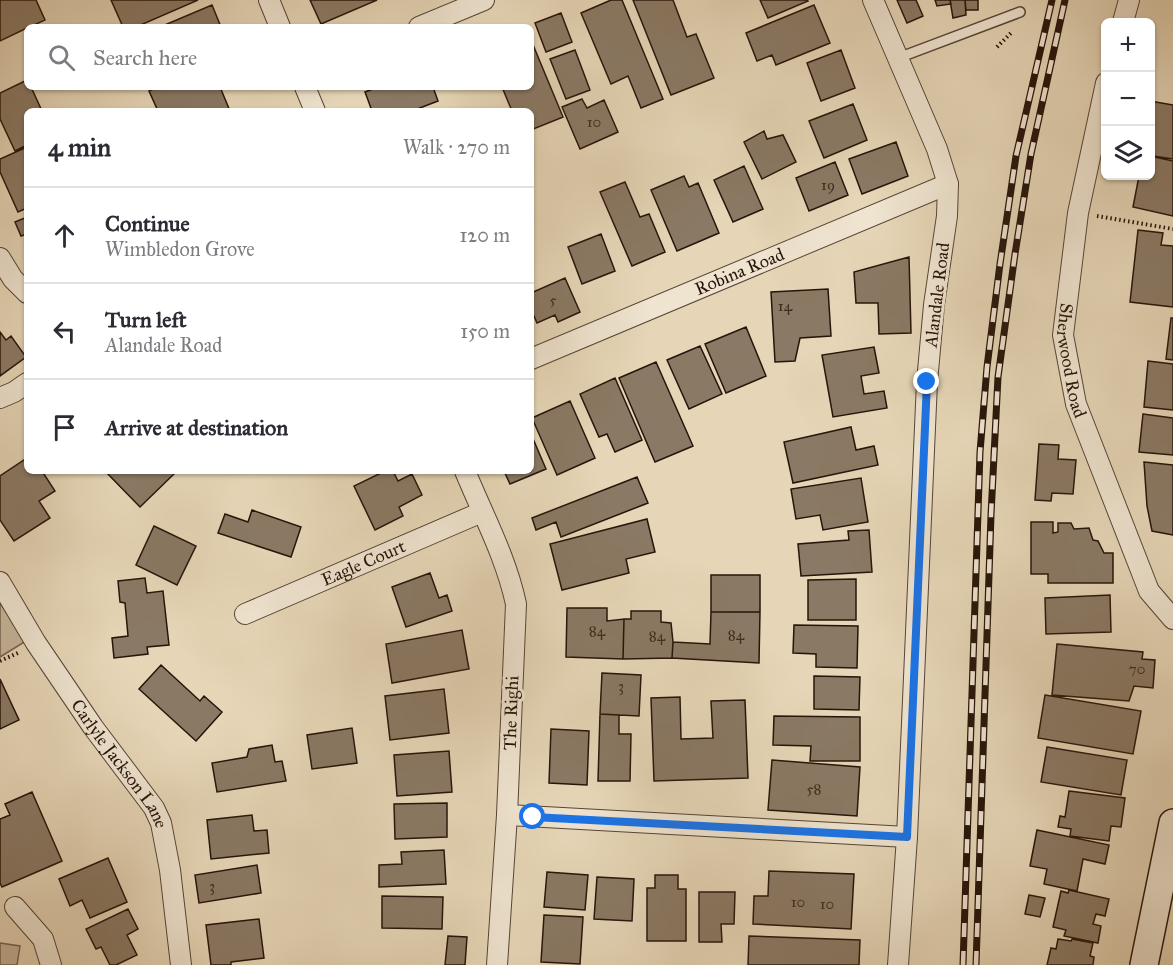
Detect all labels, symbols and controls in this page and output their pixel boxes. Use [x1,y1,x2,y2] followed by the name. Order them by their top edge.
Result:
[1101,18,1155,180] map controls
[1101,18,1155,72] button: +
[24,24,534,90] search box
[45,41,78,74] icon: search
[93,44,197,71] text: Search here
[1101,72,1155,126] button: −
[587,113,601,131] house number: 10
[1101,126,1155,180] button: layers
[48,131,111,163] text: 4 min
[403,135,510,159] text: Walk · 270 m
[821,176,835,194] house number: 19
[105,210,190,237] text: Continue
[48,219,81,252] icon: ahead
[459,223,510,247] text: 120 m
[105,237,255,261] text: Wimbledon Grove
[920,241,954,350] street label: Alandale Road
[691,243,787,300] street label: Robina Road
[550,291,557,309] house number: 5
[778,297,793,315] house number: 14
[1052,302,1091,421] street label: Sherwood Road
[105,306,187,333] text: Turn left
[48,315,81,348] icon: left
[460,319,510,343] text: 150 m
[105,333,222,357] text: Alandale Road
[913,368,939,394] route end
[48,411,81,444] icon: arrive
[105,414,288,441] text: Arrive at destination
[318,535,409,591] street label: Eagle Court
[589,622,606,640] house number: 84
[728,626,745,644] house number: 84
[649,627,666,645] house number: 84
[1129,660,1145,678] house number: 70
[499,675,524,751] street label: The Righi
[618,677,624,695] house number: 3
[66,695,173,830] street label: Carlyle Jackson Lane
[807,780,821,798] house number: 58
[519,803,545,829] route start
[209,877,215,895] house number: 3
[791,893,805,911] house number: 10
[820,895,834,913] house number: 10

